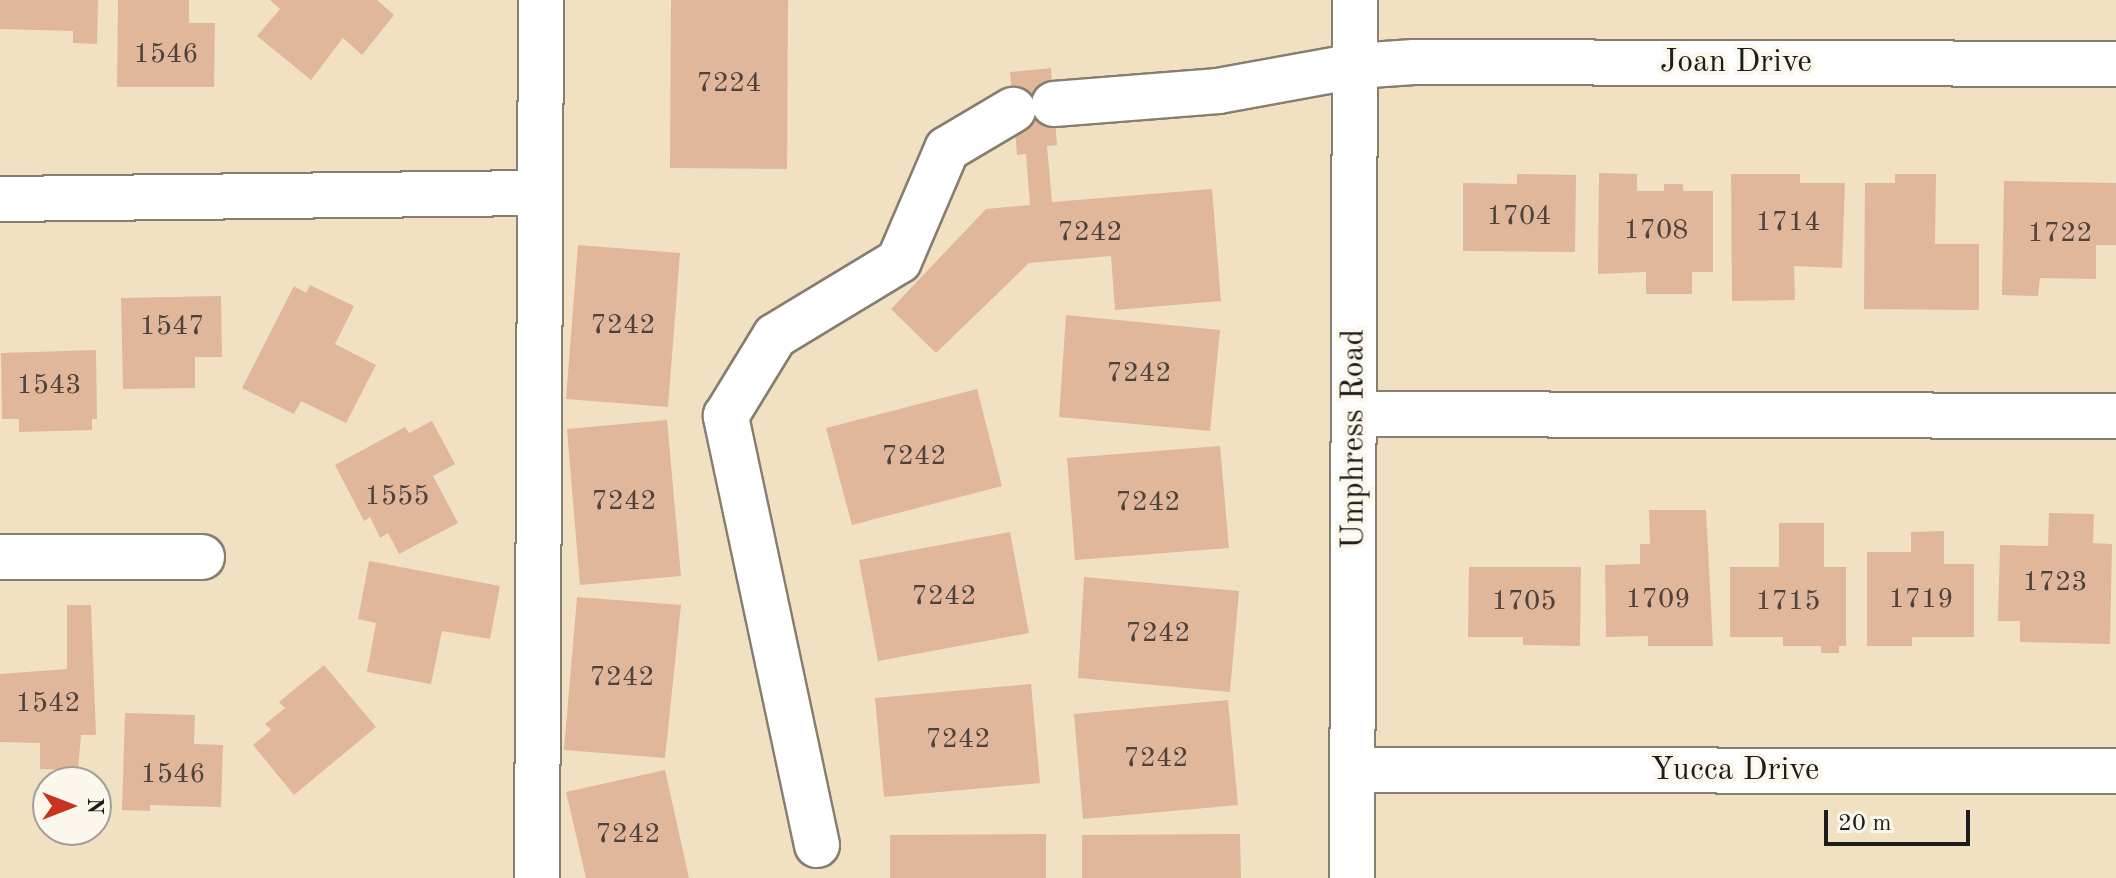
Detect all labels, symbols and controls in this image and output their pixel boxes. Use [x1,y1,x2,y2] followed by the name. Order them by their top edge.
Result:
[134,38,198,72] house number: 1546
[1660,44,1812,82] street label: Joan Drive
[697,67,761,101] house number: 7224
[1487,200,1551,234] house number: 1704
[1756,206,1820,240] house number: 1714
[1624,214,1688,248] house number: 1708
[1058,216,1122,250] house number: 7242
[2028,217,2092,251] house number: 1722
[591,309,655,343] house number: 7242
[140,310,204,344] house number: 1547
[1336,329,1374,549] street label: Umphress Road
[1107,357,1171,391] house number: 7242
[17,369,81,403] house number: 1543
[882,440,946,474] house number: 7242
[365,480,429,514] house number: 1555
[592,485,656,519] house number: 7242
[1116,486,1180,520] house number: 7242
[2023,566,2087,600] house number: 1723
[912,580,976,614] house number: 7242
[1626,583,1690,617] house number: 1709
[1889,583,1953,617] house number: 1719
[1492,585,1556,619] house number: 1705
[1756,585,1820,619] house number: 1715
[1126,617,1190,651] house number: 7242
[590,661,654,695] house number: 7242
[16,687,80,721] house number: 1542
[926,723,990,757] house number: 7242
[1124,742,1188,776] house number: 7242
[1651,752,1819,790] street label: Yucca Drive
[141,758,205,792] house number: 1546
[32,766,112,846] north arrow
[1828,794,1974,844] scale bar
[83,798,105,814] text: N
[1838,812,1892,836] text: 20 m
[596,818,660,852] house number: 7242

